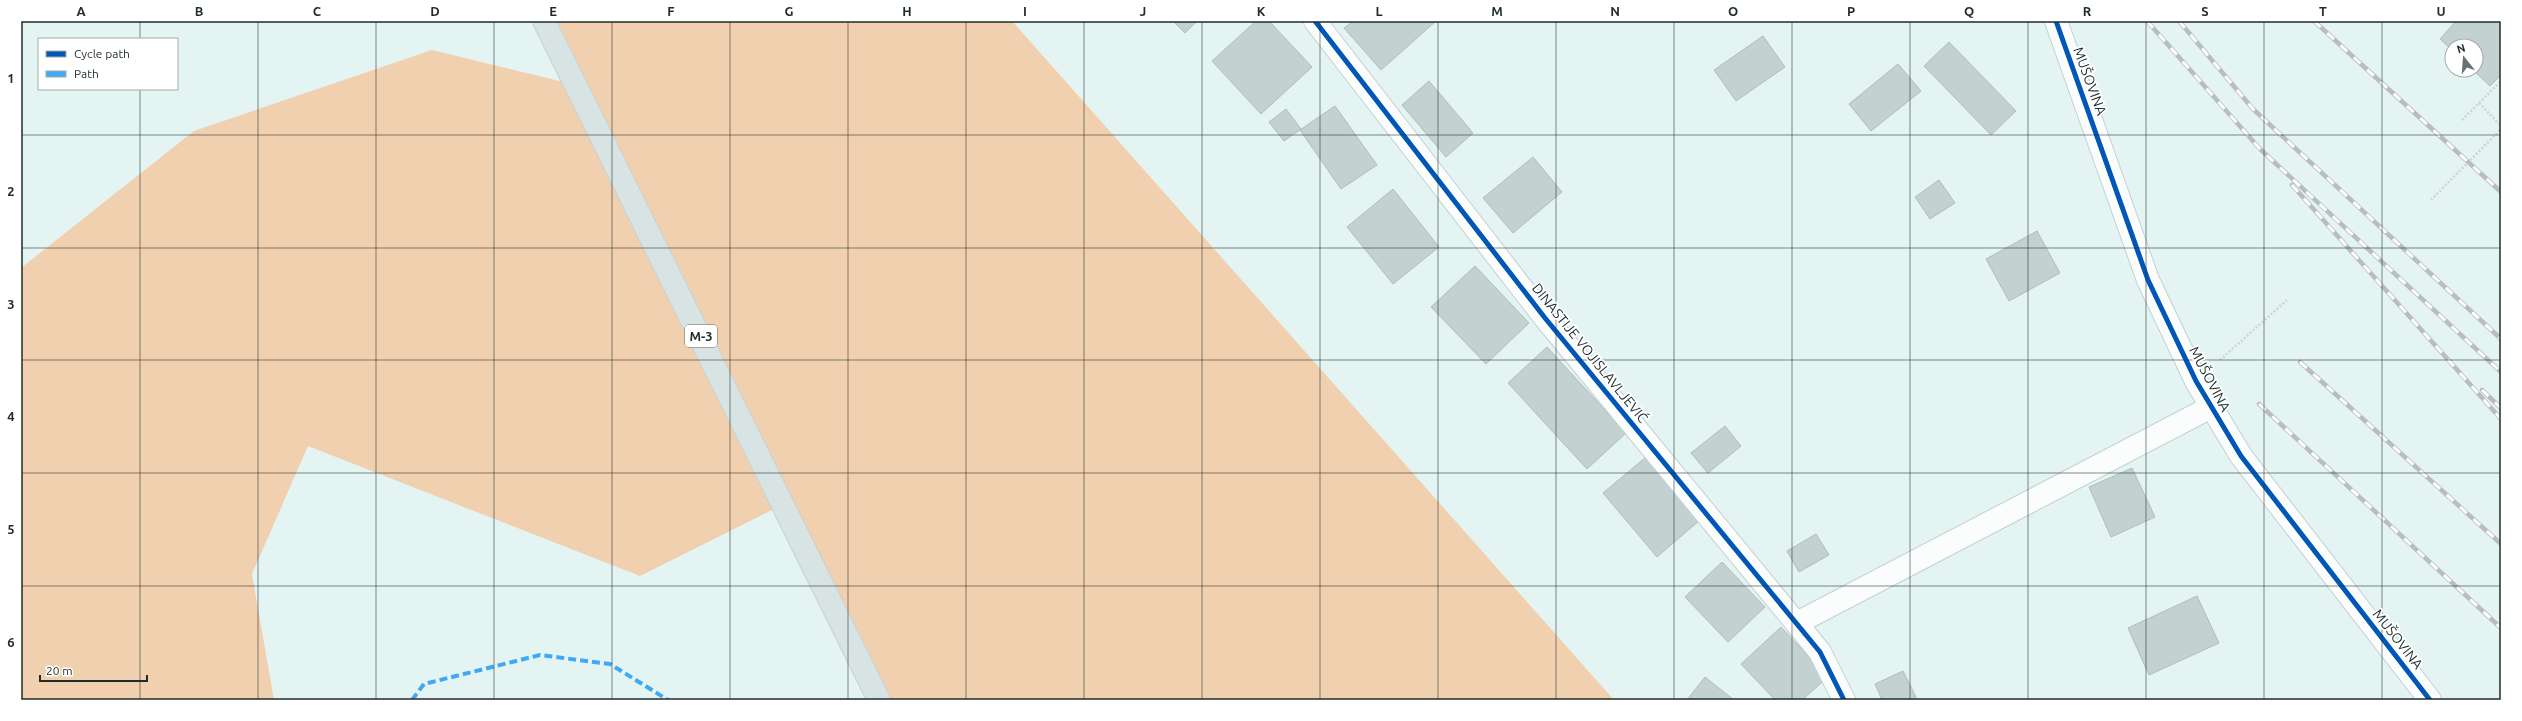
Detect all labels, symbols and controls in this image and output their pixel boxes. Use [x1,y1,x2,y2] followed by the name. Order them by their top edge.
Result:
[76,4,86,18] text: A
[195,4,204,18] text: B
[313,4,322,18] text: C
[430,4,440,18] text: D
[549,4,557,18] text: E
[667,4,675,18] text: F
[785,4,794,18] text: G
[902,4,912,18] text: H
[1023,4,1027,18] text: I
[1140,4,1146,18] text: J
[1257,4,1266,18] text: K
[1375,4,1383,18] text: L
[1491,4,1503,18] text: M
[1610,4,1620,18] text: N
[1728,4,1738,18] text: O
[1847,4,1855,18] text: P
[1964,4,1974,18] text: Q
[2083,4,2092,18] text: R
[2201,4,2209,18] text: S
[2319,4,2327,18] text: T
[2436,4,2446,18] text: U
[38,38,178,90] legend
[2444,38,2484,78] north arrow
[2455,41,2467,55] text: N
[2070,44,2111,117] street label: MUŠOVINA
[74,47,130,60] text: Cycle path
[74,67,99,80] text: Path
[7,71,15,85] text: 1
[7,184,15,198] text: 2
[1529,279,1652,426] street label: DINASTIJE VOJISLAVLJEVIĆ
[7,297,15,311] text: 3
[685,325,717,347] road number: M-3
[2186,343,2235,414] street label: MUŠOVINA
[7,409,15,423] text: 4
[7,522,15,536] text: 5
[2370,605,2427,672] street label: MUŠOVINA
[7,635,15,649] text: 6
[40,657,147,683] scale bar
[46,664,73,677] text: 20 m

